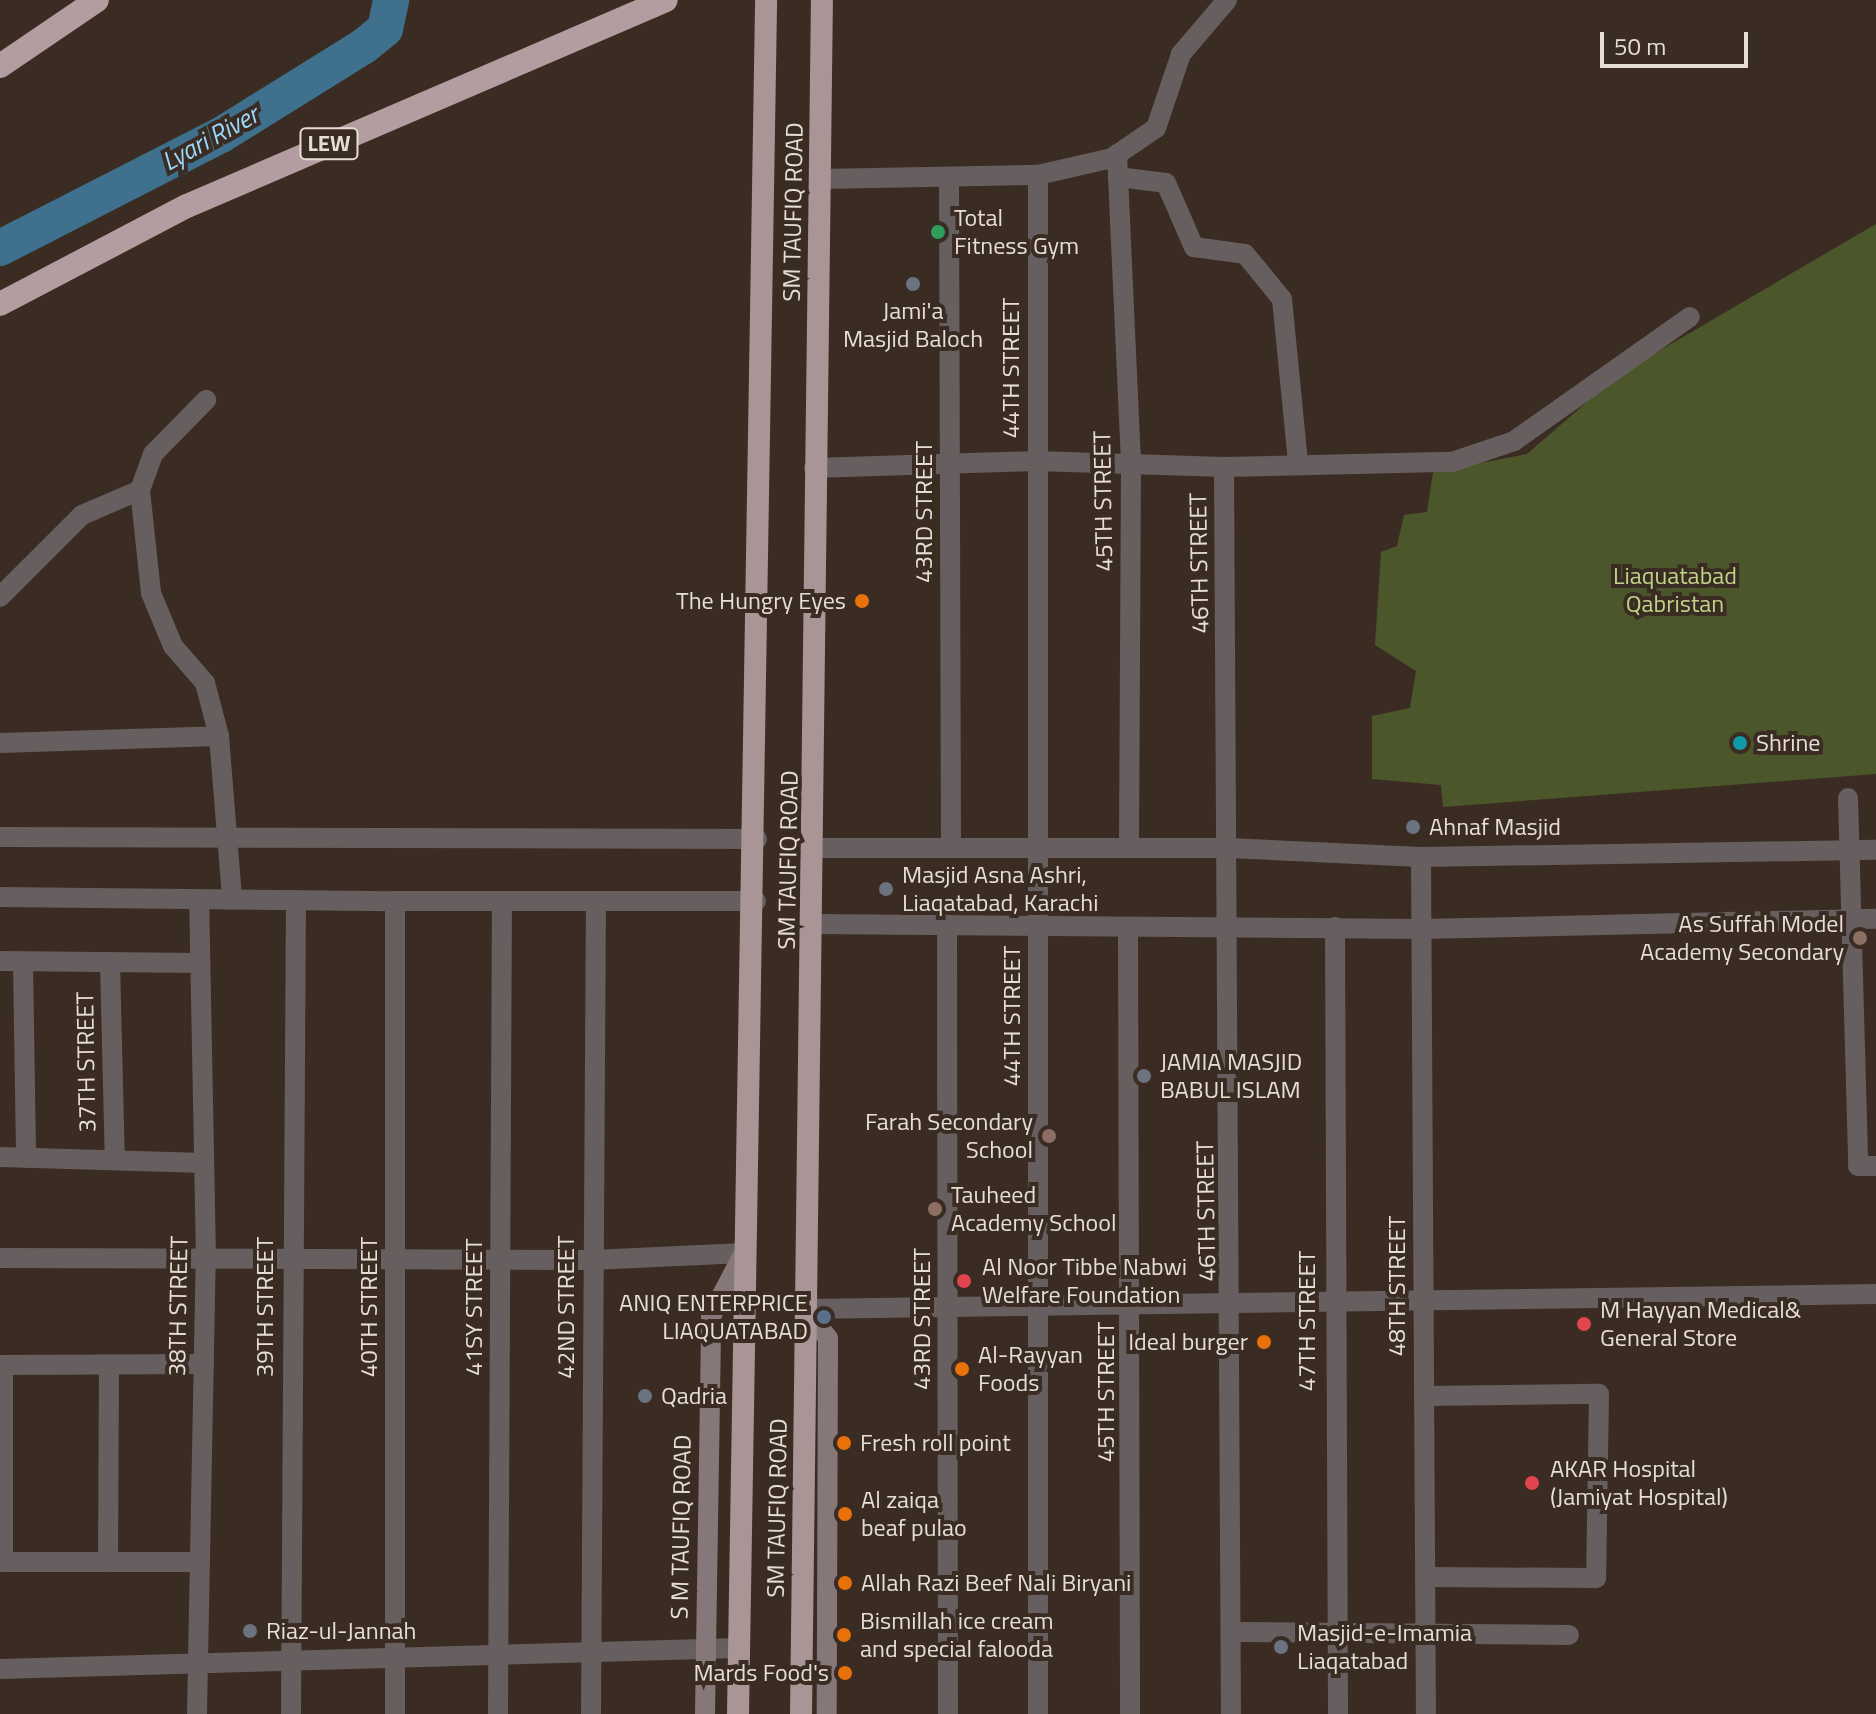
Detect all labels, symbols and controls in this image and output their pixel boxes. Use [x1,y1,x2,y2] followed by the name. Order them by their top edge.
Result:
[1604,16,1752,66] scale bar
[1614,28,1666,64] text: 50 m
[156,99,264,177] water label: Lyari River
[777,122,809,302] street label: SM TAUFIQ ROAD
[299,126,359,162] road number: LEW
[954,204,1079,260] place label: Total Fitness Gym
[929,223,947,241] marker: Total Fitness Gym
[904,275,922,293] marker: Jami'a Masjid Baloch
[843,297,983,353] place label: Jami'a Masjid Baloch
[997,298,1025,438] street label: 44TH STREET
[1087,430,1119,572] street label: 45TH STREET
[910,441,938,583] street label: 43RD STREET
[1183,492,1215,634] street label: 46TH STREET
[1613,562,1737,618] park label: Liaquatabad Qabristan
[676,587,846,615] place label: The Hungry Eyes
[853,592,871,610] marker: The Hungry Eyes
[1756,729,1820,757] place label: Shrine
[1731,734,1749,752] marker: Shrine
[772,770,804,950] street label: SM TAUFIQ ROAD
[1429,813,1561,841] place label: Ahnaf Masjid
[1404,818,1422,836] marker: Ahnaf Masjid
[902,861,1098,917] place label: Masjid Asna Ashri, Liaqatabad, Karachi
[877,880,895,898] marker: Masjid Asna Ashri, Liaqatabad, Karachi
[1640,910,1844,966] place label: As Suffah Model Academy Secondary
[1851,929,1869,947] marker: As Suffah Model Academy Secondary
[998,946,1026,1086] street label: 44TH STREET
[70,991,102,1133] street label: 37TH STREET
[1160,1048,1302,1104] place label: JAMIA MASJID BABUL ISLAM
[1135,1067,1153,1085] marker: JAMIA MASJID BABUL ISLAM
[865,1108,1033,1164] place label: Farah Secondary School
[1040,1127,1058,1145] marker: Farah Secondary School
[1190,1140,1222,1282] street label: 46TH STREET
[951,1181,1117,1237] place label: Tauheed Academy School
[926,1200,944,1218] marker: Tauheed Academy School
[1383,1216,1411,1356] street label: 48TH STREET
[162,1235,194,1377] street label: 38TH STREET
[552,1235,580,1379] street label: 42ND STREET
[251,1237,279,1377] street label: 39TH STREET
[355,1237,383,1377] street label: 40TH STREET
[460,1238,488,1376] street label: 41SY STREET
[908,1248,936,1390] street label: 43RD STREET
[1293,1251,1321,1391] street label: 47TH STREET
[982,1253,1187,1309] place label: Al Noor Tibbe Nabwi Welfare Foundation
[953,1270,975,1292] marker: Al Noor Tibbe Nabwi Welfare Foundation
[619,1289,808,1345] place label: ANIQ ENTERPRICE LIAQUATABAD
[1600,1296,1801,1352] place label: M Hayyan Medical& General Store
[815,1308,833,1326] marker: ANIQ ENTERPRICE LIAQUATABAD
[1575,1315,1593,1333] marker: M Hayyan Medical& General Store
[1092,1322,1120,1462] street label: 45TH STREET
[1128,1328,1248,1356] place label: Ideal burger
[1255,1333,1273,1351] marker: Ideal burger
[978,1341,1083,1397] place label: Al-Rayyan Foods
[953,1360,971,1378] marker: Al-Rayyan Foods
[661,1382,727,1410] place label: Qadria
[636,1387,654,1405] marker: Qadria
[761,1418,793,1598] street label: SM TAUFIQ ROAD
[860,1429,1011,1457] place label: Fresh roll point
[665,1434,697,1620] street label: S M TAUFIQ ROAD
[835,1434,853,1452] marker: Fresh roll point
[1550,1455,1728,1511] place label: AKAR Hospital (Jamiyat Hospital)
[1521,1472,1543,1494] marker: AKAR Hospital (Jamiyat Hospital)
[861,1486,967,1542] place label: Al zaiqa beaf pulao
[836,1505,854,1523] marker: Al zaiqa beaf pulao
[861,1569,1131,1597] place label: Allah Razi Beef Nali Biryani
[836,1574,854,1592] marker: Allah Razi Beef Nali Biryani
[860,1607,1054,1663] place label: Bismillah ice cream and special falooda
[266,1617,416,1645] place label: Riaz-ul-Jannah
[1297,1619,1472,1675] place label: Masjid-e-Imamia Liaqatabad
[241,1622,259,1640] marker: Riaz-ul-Jannah
[835,1626,853,1644] marker: Bismillah ice cream and special falooda
[1272,1638,1290,1656] marker: Masjid-e-Imamia Liaqatabad
[693,1659,829,1687] place label: Mards Food's
[836,1664,854,1682] marker: Mards Food's

